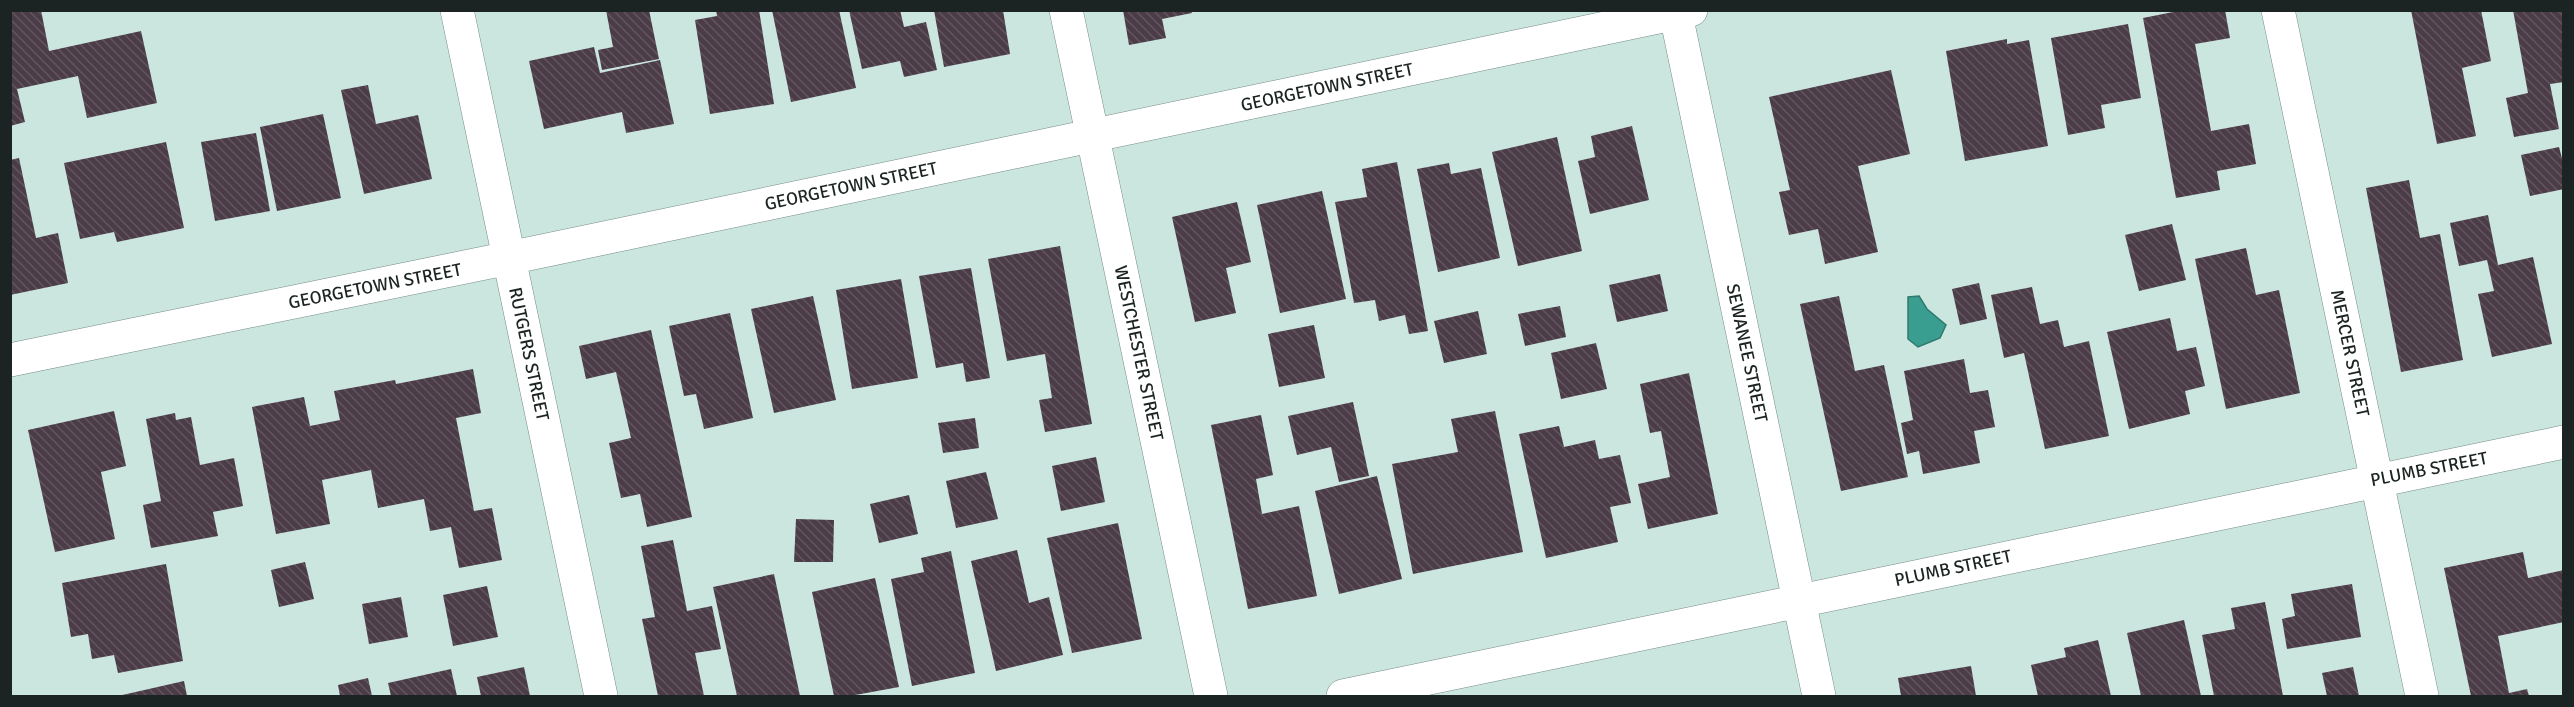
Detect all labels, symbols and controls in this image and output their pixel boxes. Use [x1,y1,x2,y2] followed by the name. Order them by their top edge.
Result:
[1239,58,1415,116] street label: GEORGETOWN STREET
[763,157,939,215] street label: GEORGETOWN STREET
[287,258,464,314] street label: GEORGETOWN STREET
[1110,264,1168,443] street label: WESTCHESTER STREET
[1722,282,1772,424] street label: SEWANEE STREET
[504,285,554,423] street label: RUTGERS STREET
[2326,287,2374,419] street label: MERCER STREET
[2369,447,2490,491] street label: PLUMB STREET
[1893,545,2014,591] street label: PLUMB STREET

